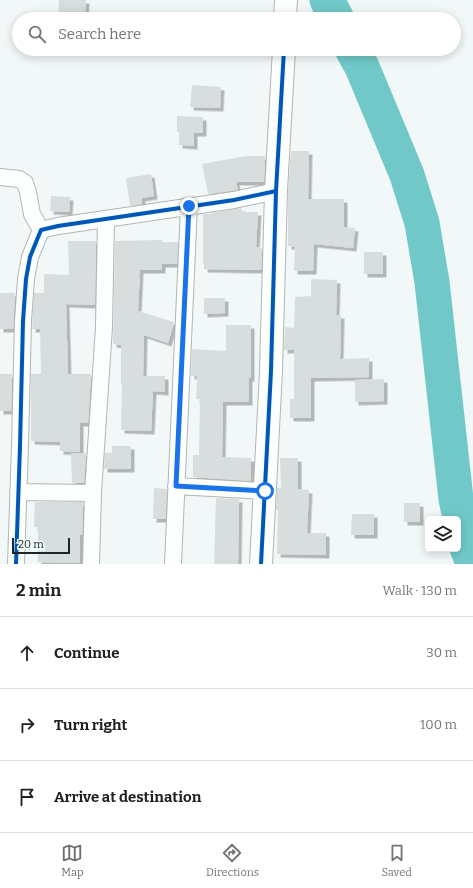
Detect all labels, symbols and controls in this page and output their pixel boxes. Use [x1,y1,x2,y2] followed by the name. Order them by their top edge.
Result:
[12,12,461,56] search box
[26,23,48,45] icon: search
[58,25,141,43] text: Search here
[180,197,198,215] route end
[256,482,274,500] route start
[425,516,461,552] map controls
[425,516,461,552] button: layers
[12,536,70,555] scale bar
[18,538,44,551] text: 20 m
[16,580,61,601] text: 2 min
[383,583,457,598] text: Walk · 130 m
[16,642,38,664] icon: ahead
[54,644,120,662] text: Continue
[426,645,457,660] text: 30 m
[16,714,38,736] icon: right
[54,716,127,734] text: Turn right
[420,717,457,732] text: 100 m
[16,786,38,808] icon: arrive
[54,788,201,806] text: Arrive at destination
[61,842,83,879] tab: Map
[206,842,259,879] tab: Directions
[381,842,412,879] tab: Saved

